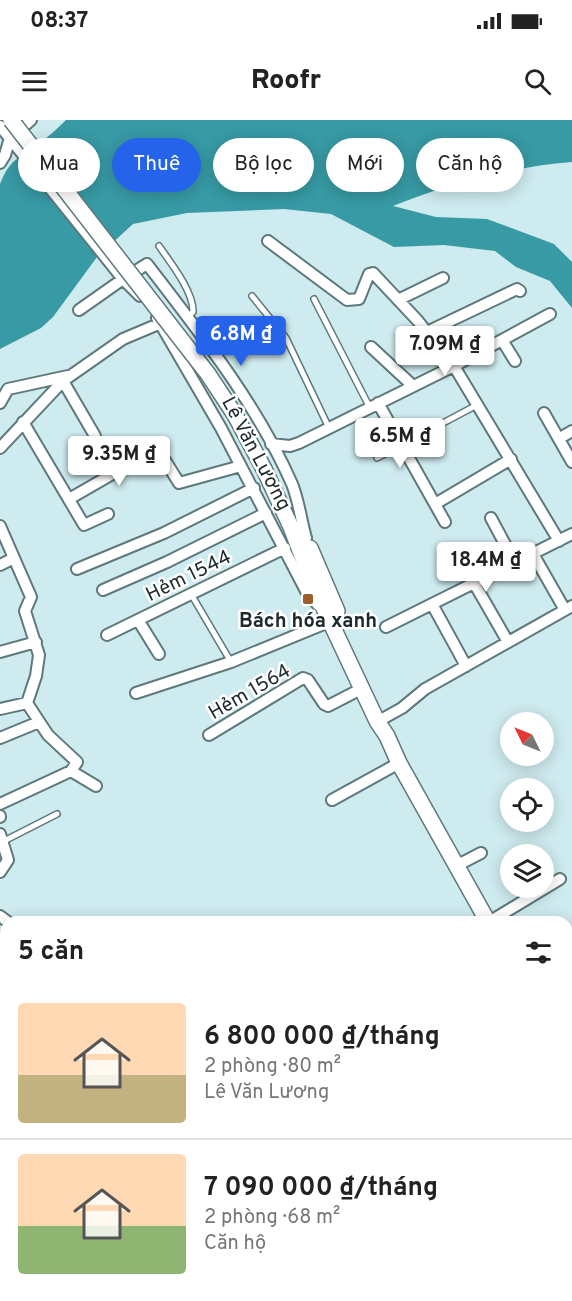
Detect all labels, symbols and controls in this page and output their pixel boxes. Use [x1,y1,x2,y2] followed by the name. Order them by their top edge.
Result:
[30,8,88,35] text: 08:37
[251,64,321,98] text: Roofr
[18,65,51,98] icon: menu
[521,65,554,98] icon: search
[18,138,100,192] chip: Mua
[112,138,201,192] chip: Thuê
[213,138,314,192] chip: Bộ lọc
[326,138,404,192] chip: Mới
[416,138,524,192] chip: Căn hộ
[192,316,290,367] pin: 6.8M ₫
[210,322,272,348] text: 6.8M ₫
[390,326,500,377] pin: 7.09M ₫
[409,332,481,358] text: 7.09M ₫
[214,393,296,515] street label: Lê Văn Lương
[351,418,449,469] pin: 6.5M ₫
[369,424,431,450] text: 6.5M ₫
[64,436,174,487] pin: 9.35M ₫
[82,442,156,468] text: 9.35M ₫
[431,542,541,593] pin: 18.4M ₫
[142,545,236,609] street label: Hẻm 1544
[451,548,521,574] text: 18.4M ₫
[301,592,315,606] marker: Bách hóa xanh
[239,609,377,635] place label: Bách hóa xanh
[204,659,296,727] street label: Hẻm 1564
[500,712,554,766] north arrow
[500,712,554,898] map controls
[500,778,554,832] button: locate
[500,844,554,898] button: layers
[18,936,84,969] text: 5 căn
[522,936,555,969] icon: filters
[204,1021,440,1054] text: 6 800 000 ₫/tháng
[66,1027,138,1099] icon: home
[204,1054,341,1080] text: 2 phòng · 80 m²
[204,1080,329,1106] text: Lê Văn Lương
[204,1172,438,1205] text: 7 090 000 ₫/tháng
[66,1178,138,1250] icon: home
[204,1205,340,1231] text: 2 phòng · 68 m²
[204,1231,266,1257] text: Căn hộ

